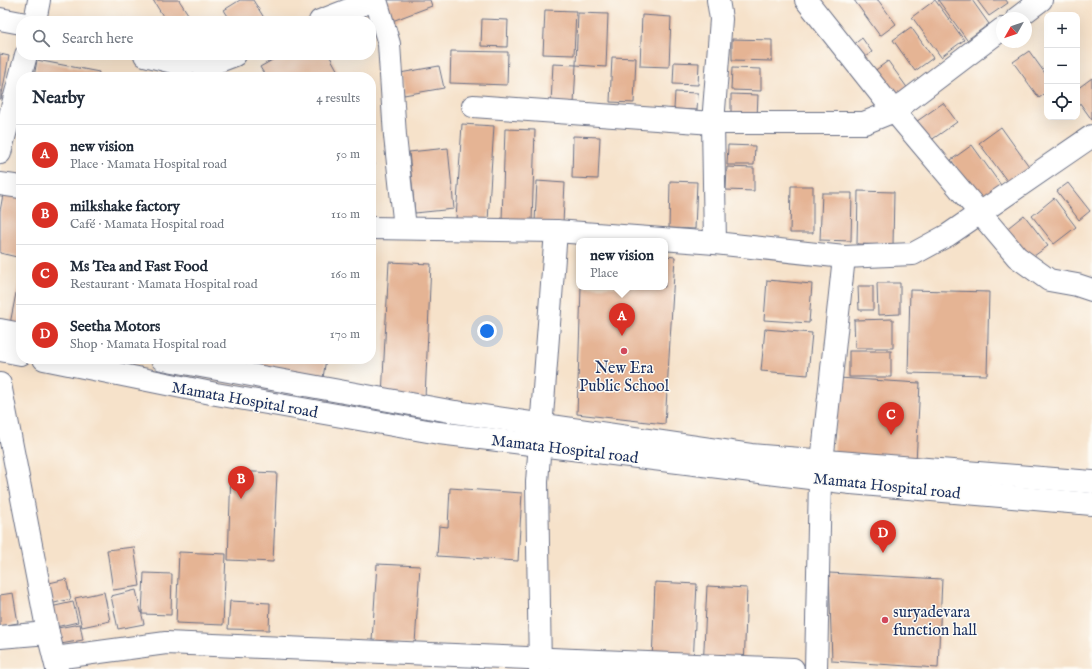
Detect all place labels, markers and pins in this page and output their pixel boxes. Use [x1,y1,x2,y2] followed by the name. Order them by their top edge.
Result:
[609,303,635,336] pin: A
[619,346,629,356] marker: New Era Public School
[579,359,670,397] place label: New Era Public School
[878,402,904,435] pin: C
[228,466,254,499] pin: B
[870,520,896,553] pin: D
[893,603,978,641] place label: suryadevara function hall
[880,615,890,625] marker: suryadevara function hall

